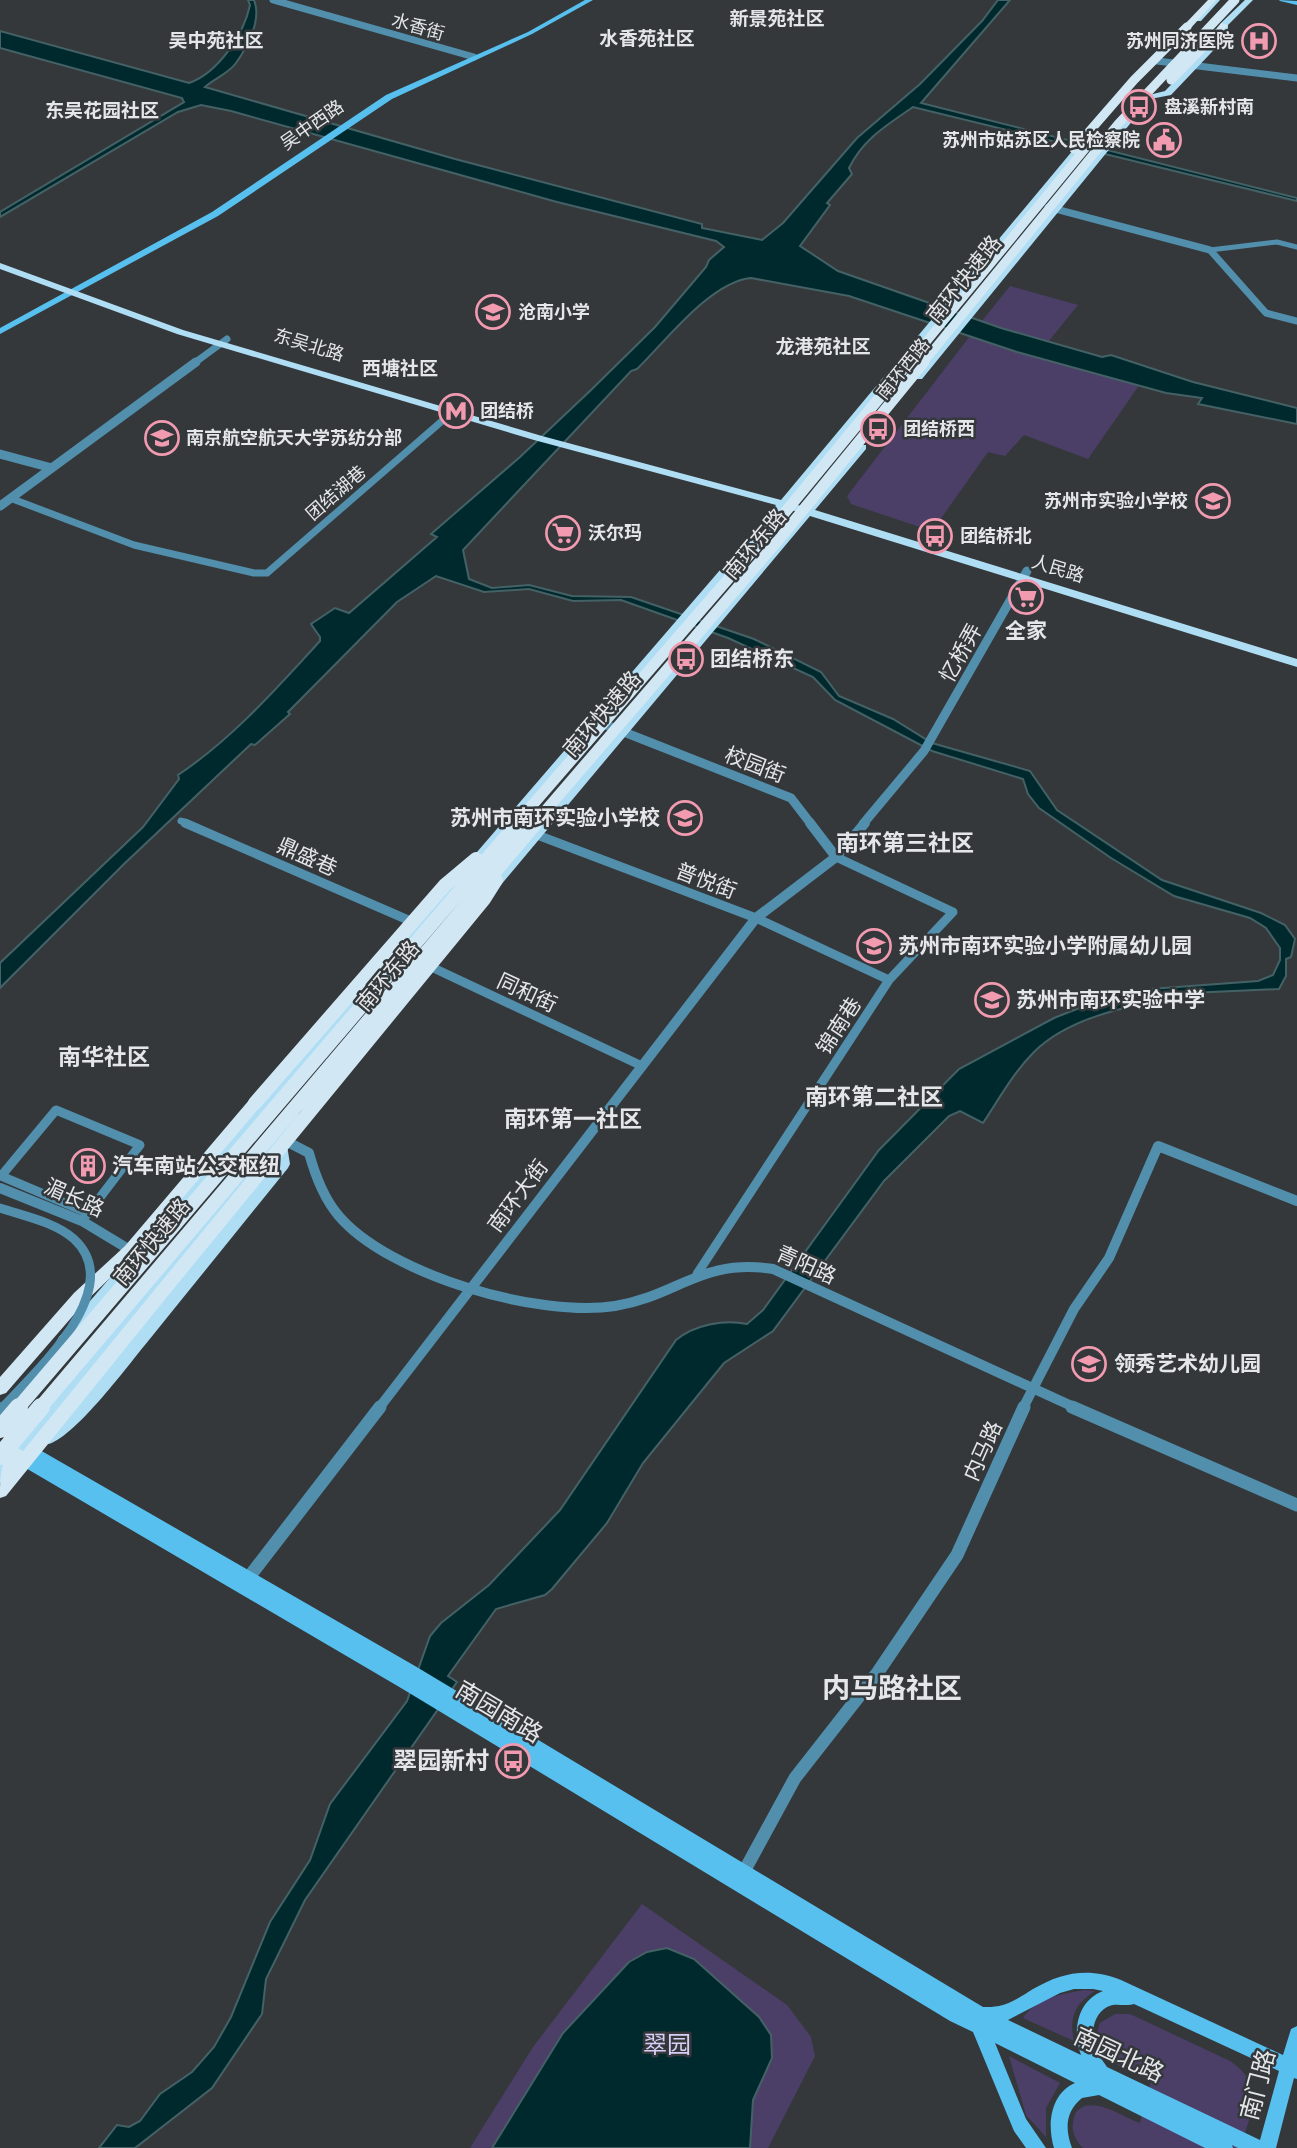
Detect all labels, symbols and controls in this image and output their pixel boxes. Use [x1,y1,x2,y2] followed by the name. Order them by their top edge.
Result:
[729,6,825,29] district label: 新景苑社区
[389,8,447,44] street label: 水香街
[1240,22,1278,60] hospital icon: 苏州同济医院
[599,26,695,49] district label: 水香苑社区
[168,28,264,51] district label: 吴中苑社区
[1126,29,1234,51] place label: 苏州同济医院
[1120,88,1158,126] bus stop icon: 盘溪新村南
[276,95,347,154] street label: 吴中西路
[1164,95,1254,117] place label: 盘溪新村南
[45,98,159,121] district label: 东吴花园社区
[1145,121,1183,159] public building icon: 苏州市姑苏区人民检察院
[942,128,1140,150] place label: 苏州市姑苏区人民检察院
[920,229,1006,327] street label: 南环快速路
[474,293,512,331] school or university icon: 沧南小学
[518,300,590,322] place label: 沧南小学
[272,323,347,365] street label: 东吴北路
[871,333,933,403] street label: 南环西路
[775,334,871,357] district label: 龙港苑社区
[362,356,438,379] district label: 西塘社区
[437,392,475,430] metro station icon: 团结桥
[480,399,534,421] place label: 团结桥
[859,410,897,448] bus stop icon: 团结桥西
[903,417,975,439] place label: 团结桥西
[143,419,181,457] school or university icon: 南京航空航天大学苏纺分部
[186,426,402,448] place label: 南京航空航天大学苏纺分部
[301,460,370,524] street label: 团结湖巷
[1194,482,1232,520] school or university icon: 苏州市实验小学校
[1044,489,1188,511] place label: 苏州市实验小学校
[717,503,790,583] street label: 南环东路
[544,514,582,552] supermarket icon: 沃尔玛
[916,517,954,555] bus stop icon: 团结桥北
[588,521,642,543] place label: 沃尔玛
[960,524,1032,546] place label: 团结桥北
[1029,550,1087,586] street label: 人民路
[1007,578,1045,616] supermarket icon: 全家
[1005,617,1047,642] place label: 全家
[933,619,986,686] street label: 忆桥弄
[667,640,705,678] bus stop icon: 团结桥东
[710,645,794,670] place label: 团结桥东
[557,665,645,761] street label: 南环快速路
[722,741,789,787] street label: 校园街
[666,799,704,837] school or university icon: 苏州市南环实验小学校
[450,804,660,829] place label: 苏州市南环实验小学校
[836,828,974,856] district label: 南环第三社区
[274,831,341,880] street label: 鼎盛巷
[673,857,740,903] street label: 普悦街
[855,927,893,965] school or university icon: 苏州市南环实验小学附属幼儿园
[898,932,1192,957] place label: 苏州市南环实验小学附属幼儿园
[350,935,423,1015] street label: 南环东路
[494,967,561,1016] street label: 同和街
[973,981,1011,1019] school or university icon: 苏州市南环实验中学
[1016,986,1205,1011] place label: 苏州市南环实验中学
[810,992,865,1058] street label: 锦南巷
[58,1042,150,1070] district label: 南华社区
[805,1082,943,1110] district label: 南环第二社区
[504,1104,642,1132] district label: 南环第一社区
[69,1147,107,1185] building icon: 汽车南站公交枢纽
[112,1152,280,1177] place label: 汽车南站公交枢纽
[482,1154,552,1236] street label: 南环大街
[41,1172,108,1221] street label: 湄长路
[108,1193,194,1289] street label: 南环快速路
[773,1239,840,1288] street label: 青阳路
[1070,1345,1108,1383] school or university icon: 领秀艺术幼儿园
[1114,1350,1261,1375] place label: 领秀艺术幼儿园
[957,1417,1006,1484] street label: 内马路
[822,1670,962,1704] district label: 内马路社区
[451,1674,548,1748] street label: 南园南路
[494,1742,532,1780] bus stop icon: 翠园新村
[393,1745,489,1774] place label: 翠园新村
[1070,2020,1169,2087] street label: 南园北路
[643,2029,691,2058] park label: 翠园
[1233,2046,1280,2123] street label: 南门路

